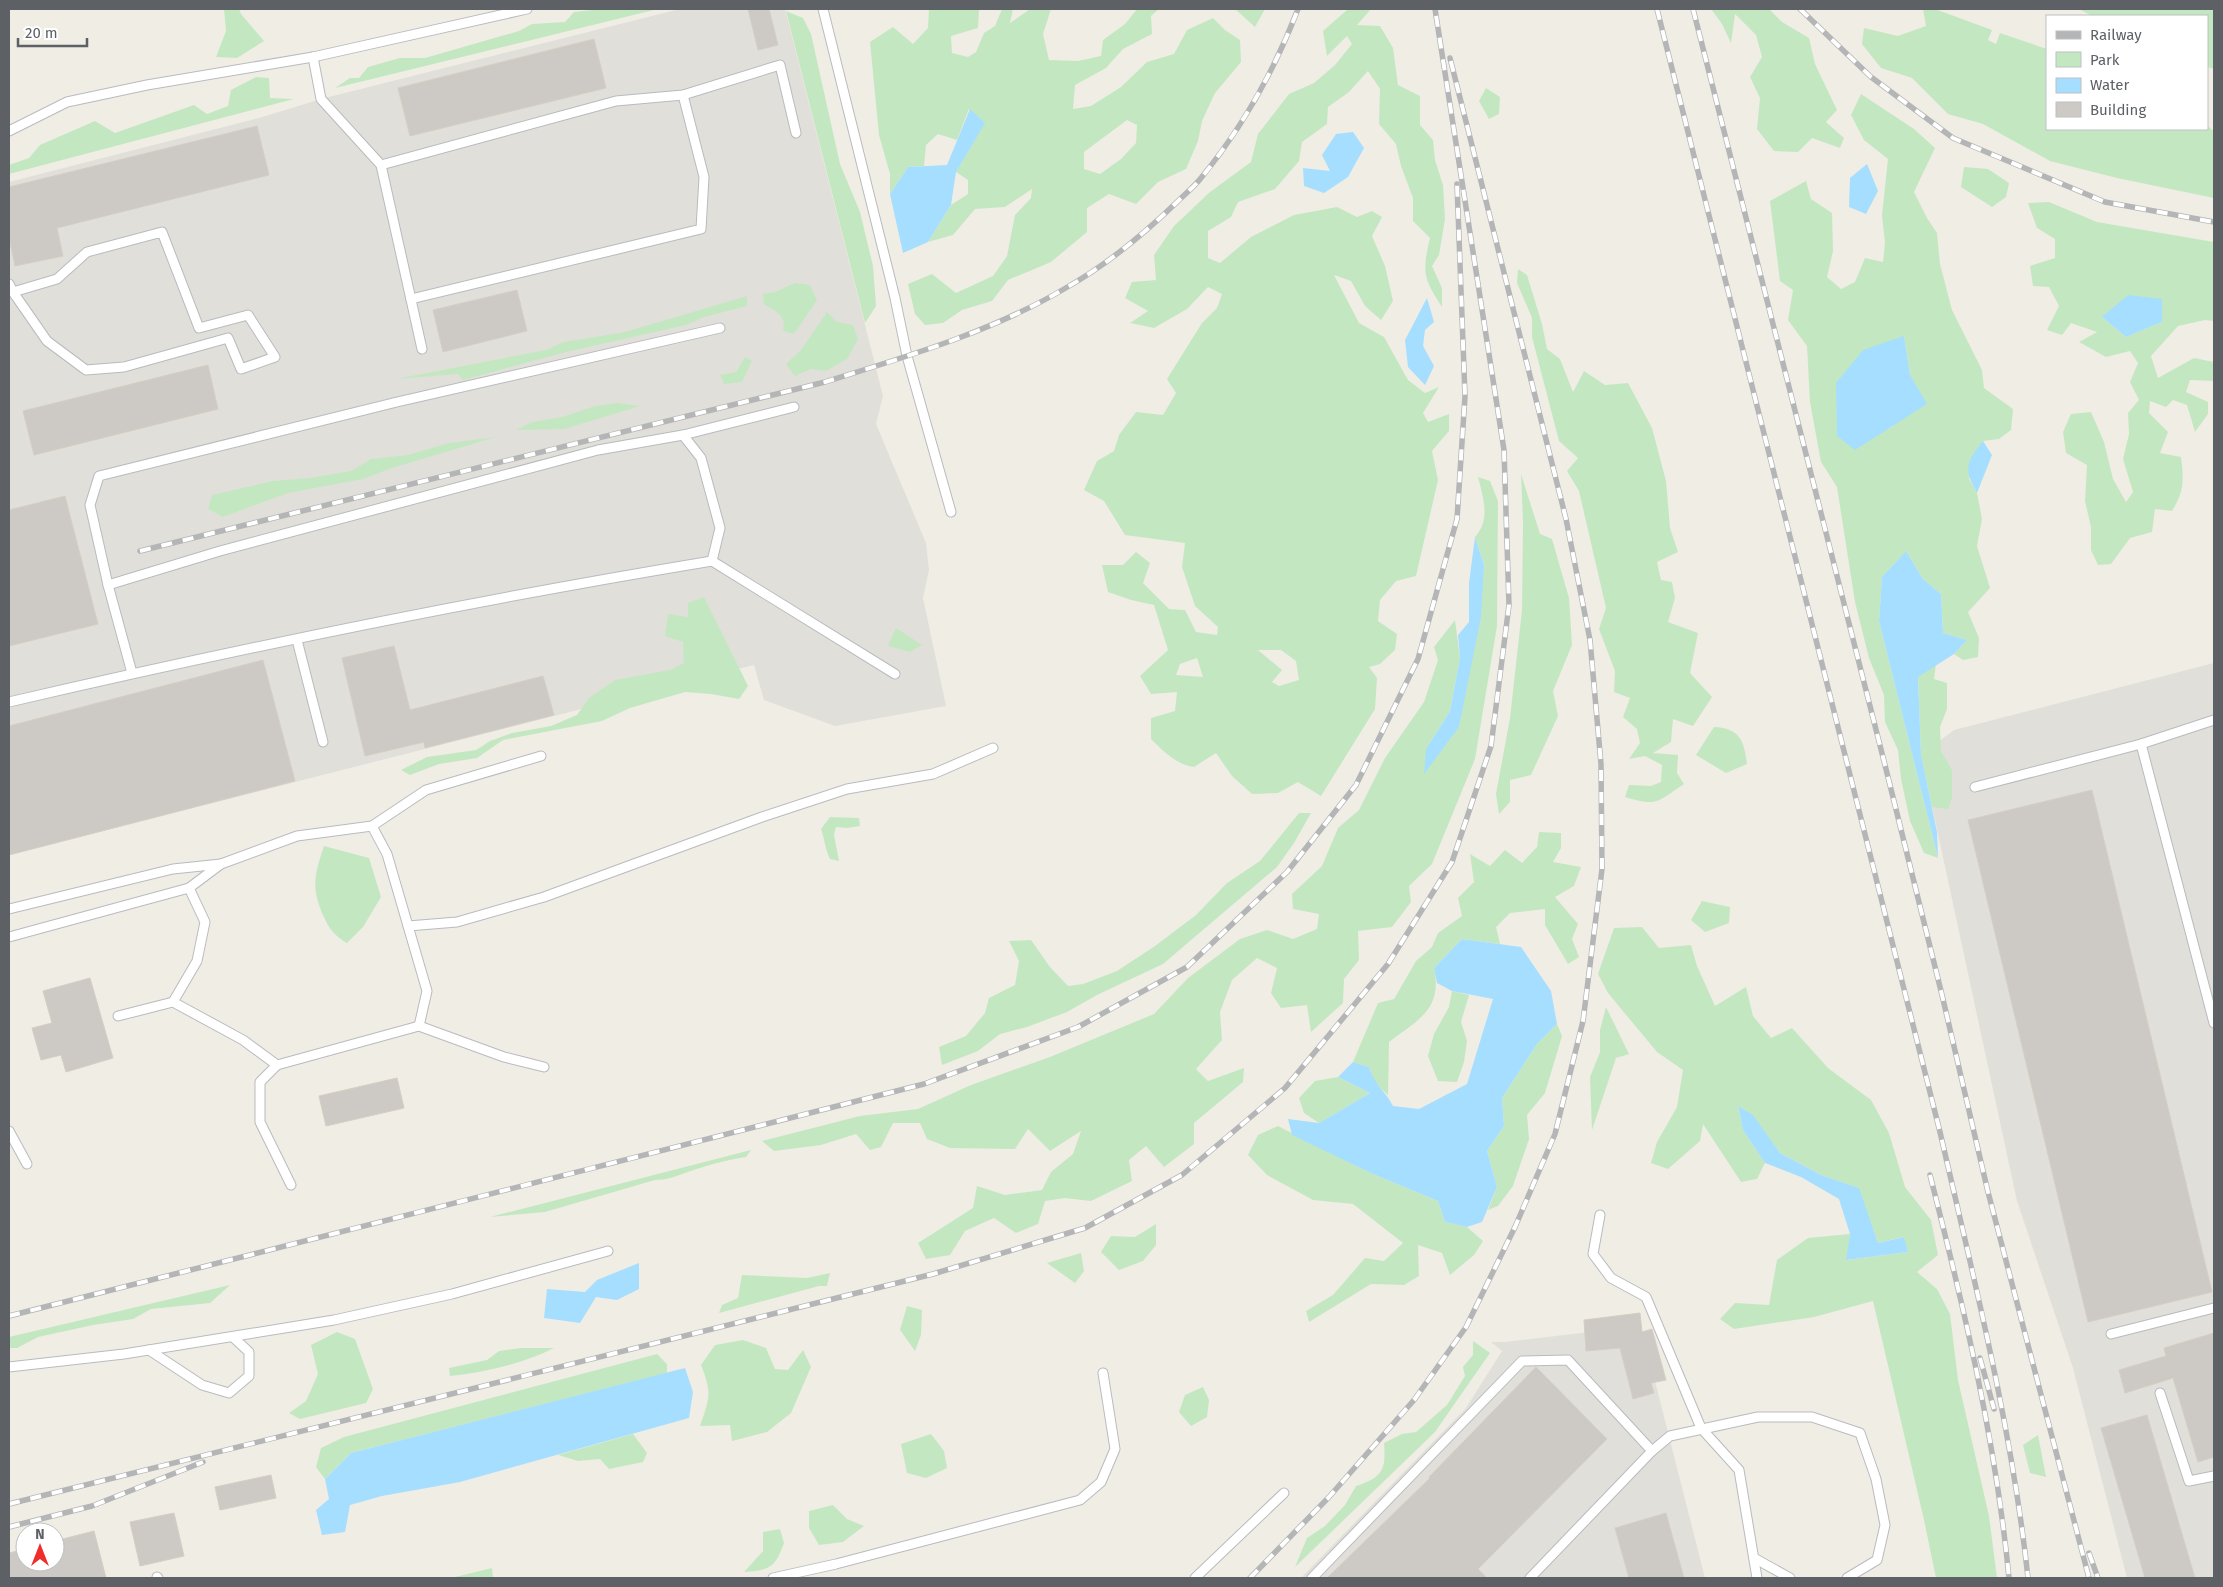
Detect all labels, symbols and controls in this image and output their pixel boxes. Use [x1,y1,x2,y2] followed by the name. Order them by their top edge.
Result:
[18,15,86,47] scale bar
[2046,15,2208,130] legend
[25,24,58,42] text: 20 m
[2090,26,2142,44] text: Railway
[2090,51,2120,69] text: Park
[2090,76,2129,94] text: Water
[2090,101,2146,119] text: Building
[15,1522,65,1572] north arrow
[35,1526,45,1543] text: N

